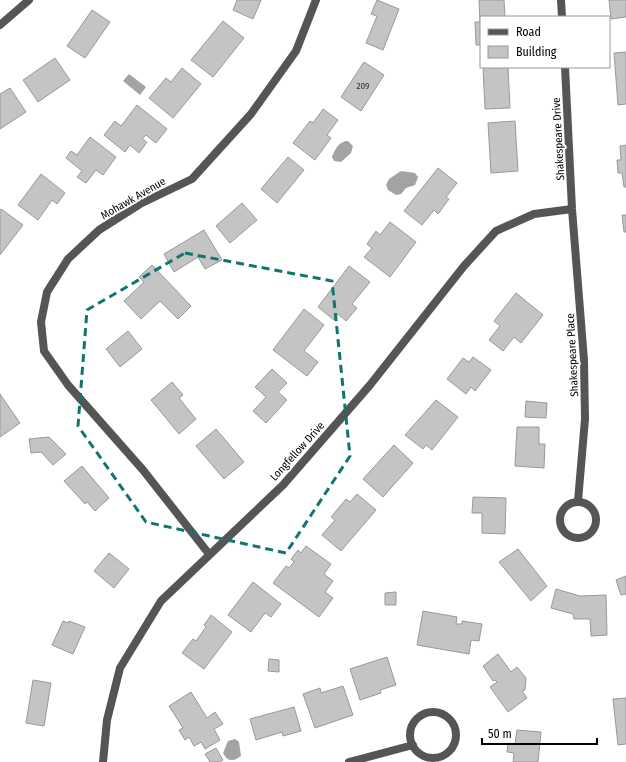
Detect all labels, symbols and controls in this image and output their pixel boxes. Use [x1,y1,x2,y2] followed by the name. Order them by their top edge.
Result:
[480,16,610,68] legend
[516,25,541,39] text: Road
[516,45,557,59] text: Building
[357,81,369,91] house number: 209
[550,97,567,181] street label: Shakespeare Drive
[99,175,168,222] street label: Mohawk Avenue
[564,313,581,397] street label: Shakespeare Place
[268,419,327,483] street label: Longfellow Drive
[482,720,597,746] scale bar
[488,727,512,741] text: 50 m

